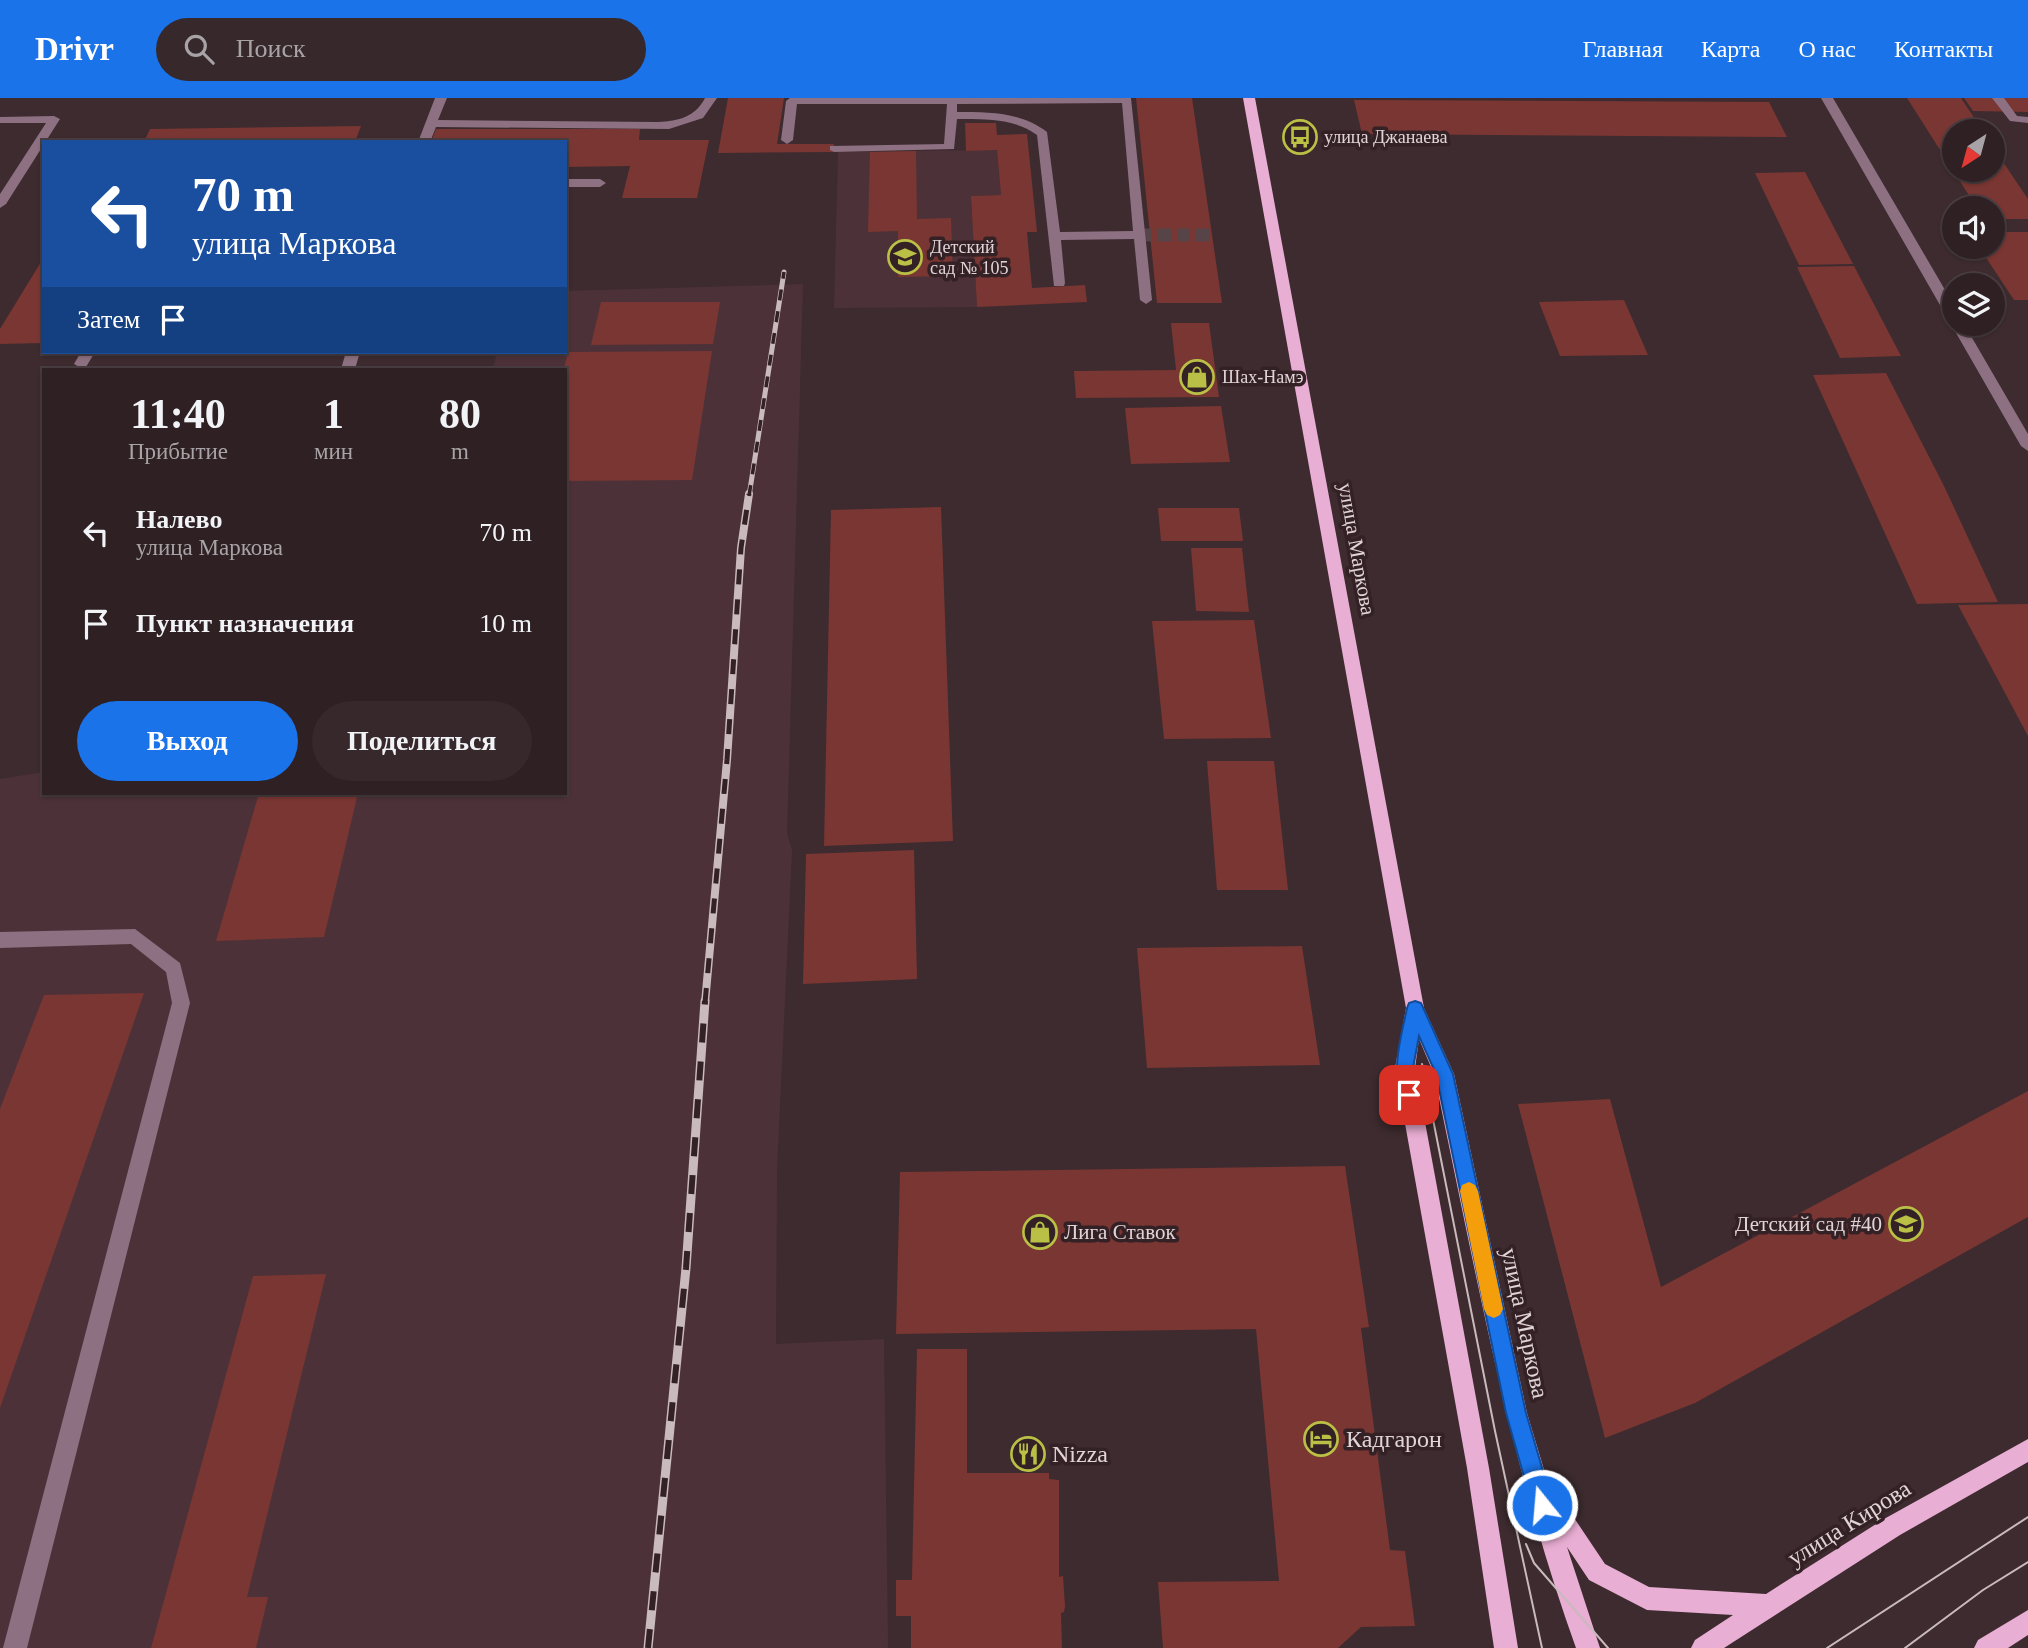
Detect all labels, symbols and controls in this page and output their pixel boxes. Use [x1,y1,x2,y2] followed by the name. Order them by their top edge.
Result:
[156,18,646,81] search box
[180,30,218,68] icon: search
[35,31,114,67] text: Drivr
[236,34,306,63] text: Поиск
[1582,36,1663,62] text: Главная
[1701,36,1760,62] text: Карта
[1798,36,1856,62] text: О нас
[1894,36,1993,62] text: Контакты
[1281,118,1319,156] bus stop icon: улица Джанаева
[1942,119,2006,182] north arrow
[1942,119,2005,336] map controls
[1324,127,1448,147] place label: улица Джанаева
[192,167,294,222] text: 70 m
[77,168,168,259] icon: left
[1942,196,2005,259] button: sound
[192,225,396,261] text: улица Маркова
[930,237,1009,278] place label: Детский сад № 105
[886,238,924,276] school or university icon: Детский сад № 105
[1942,273,2005,336] button: layers
[154,301,192,339] icon: arrive
[77,305,140,334] text: Затем
[1178,358,1216,396] shop icon: Шах-Намэ
[1222,367,1304,387] place label: Шах-Намэ
[130,391,226,437] text: 11:40
[323,391,344,437] text: 1
[439,391,481,437] text: 80
[128,439,228,464] text: Прибытие
[314,439,353,464] text: мин
[451,439,469,464] text: m
[1334,481,1381,618] street label: улица Маркова
[136,505,222,534] text: Налево
[77,514,115,552] icon: left
[479,518,532,547] text: 70 m
[136,535,283,560] text: улица Маркова
[77,605,115,643] icon: arrive
[136,609,354,638] text: Пункт назначения
[479,609,532,638] text: 10 m
[77,701,298,781] button: Выход
[312,701,532,781] button: Поделиться
[1379,1065,1439,1125] pin
[1390,1076,1428,1114] icon: arrive
[1887,1205,1925,1243] school or university icon: Детский сад #40
[1735,1212,1882,1236] place label: Детский сад #40
[1021,1213,1059,1251] shop icon: Лига Ставок
[1064,1220,1176,1244] place label: Лига Ставок
[1496,1245,1554,1401] street label: улица Маркова
[1302,1420,1340,1458] hotel icon: Кадгарон
[1346,1426,1442,1452] place label: Кадгарон
[1009,1435,1047,1473] restaurant icon: Nizza
[1052,1441,1108,1467] place label: Nizza
[1505,1468,1579,1542] position arrow
[1783,1475,1915,1571] street label: улица Кирова

